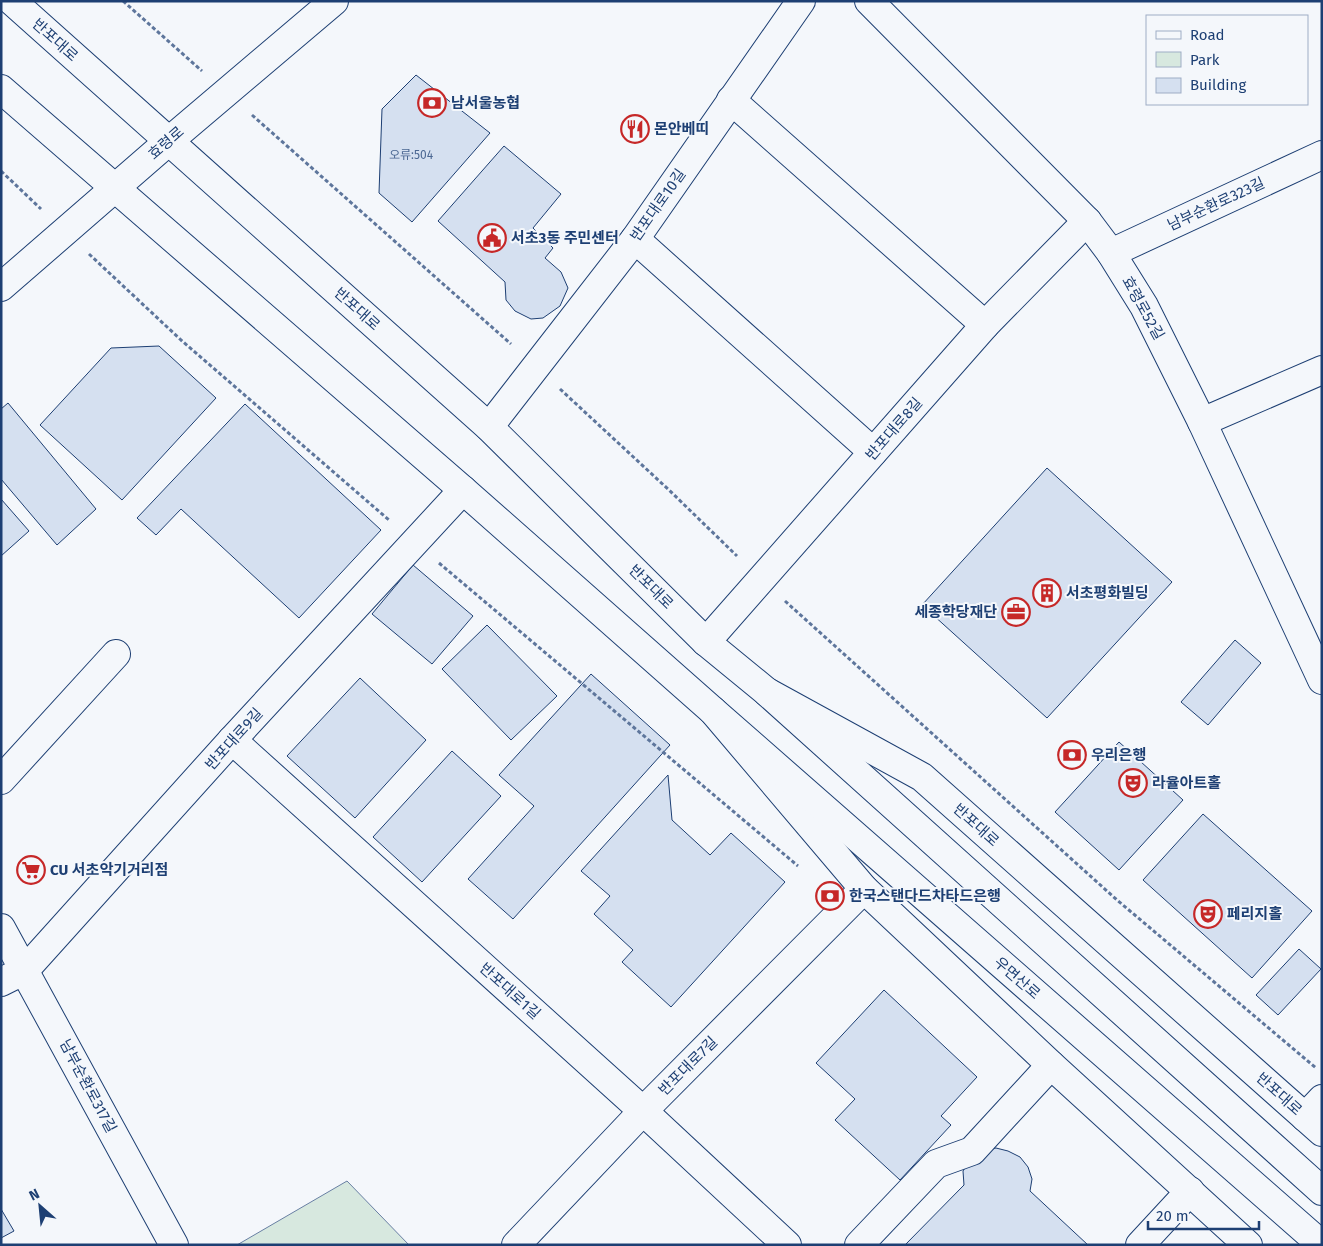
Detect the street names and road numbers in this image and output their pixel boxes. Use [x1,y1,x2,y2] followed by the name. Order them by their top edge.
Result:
[28,15,82,65] street label: 반포대로
[144,123,188,163] street label: 효령로
[627,165,689,245] street label: 반포대로10길
[1165,174,1267,234] street label: 남부순환로323길
[1118,273,1168,343] street label: 효령로52길
[330,284,384,334] street label: 반포대로
[862,394,926,464] street label: 반포대로8길
[625,561,677,613] street label: 반포대로
[202,704,266,774] street label: 반포대로9길
[949,800,1003,850] street label: 반포대로
[990,953,1044,1003] street label: 우면산로
[476,959,544,1023] street label: 반포대로1길
[655,1033,721,1099] street label: 반포대로7길
[56,1036,120,1136] street label: 남부순환로317길
[1252,1069,1306,1119] street label: 반포대로

